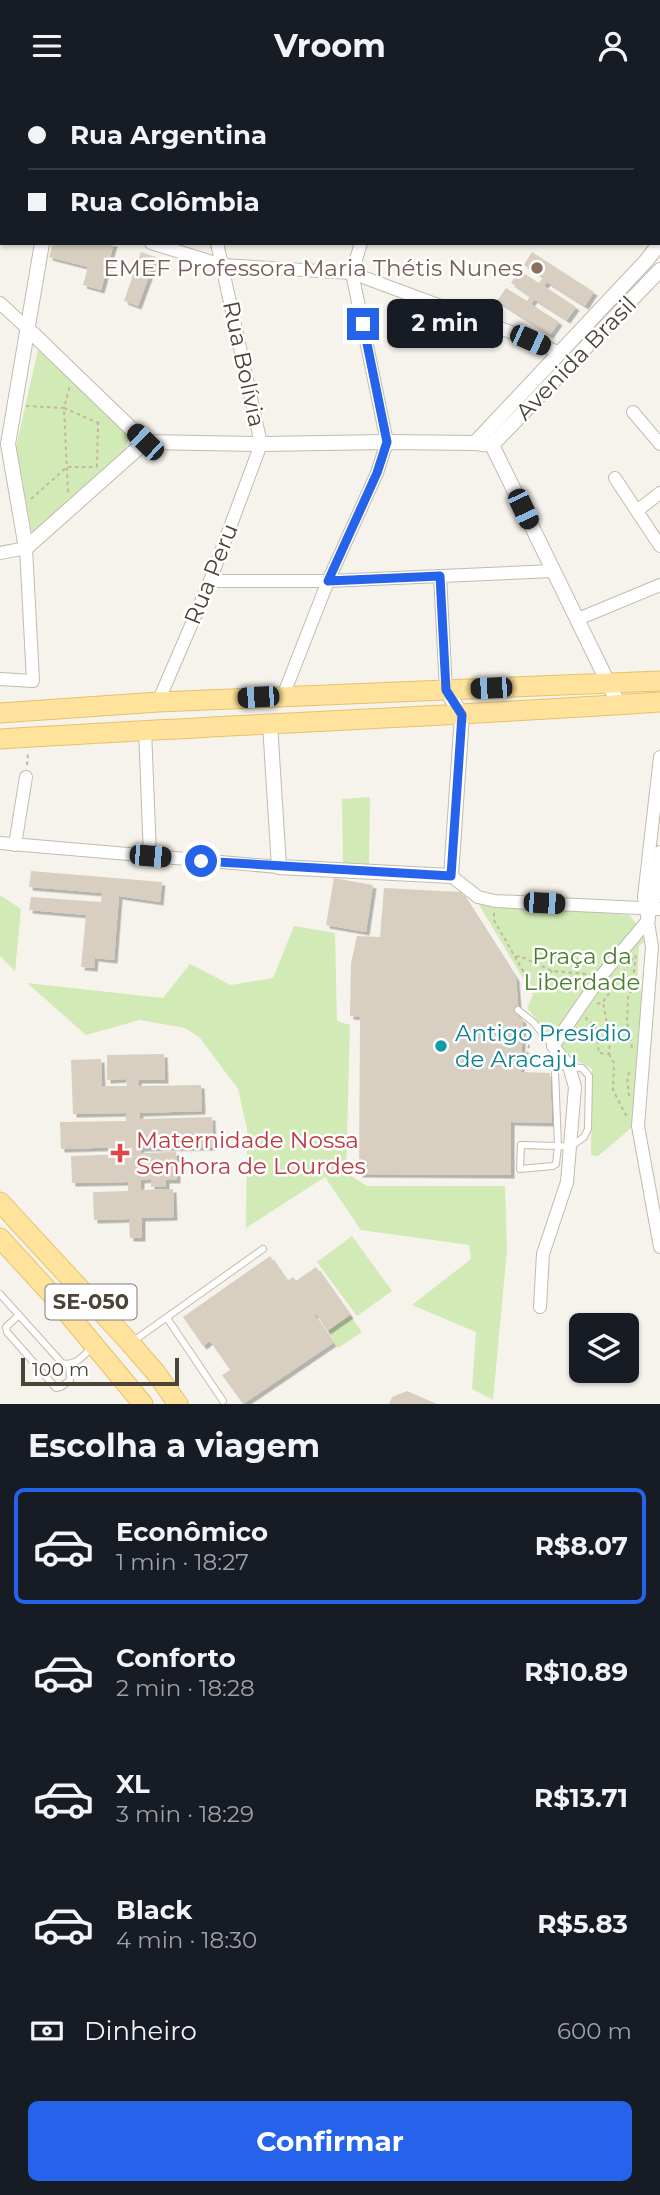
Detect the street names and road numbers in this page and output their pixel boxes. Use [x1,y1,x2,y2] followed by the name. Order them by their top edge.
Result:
[510,290,642,426] street label: Avenida Brasil
[217,298,271,430] street label: Rua Bolívia
[178,519,244,629] street label: Rua Peru
[46,1285,136,1319] road number: SE-050

